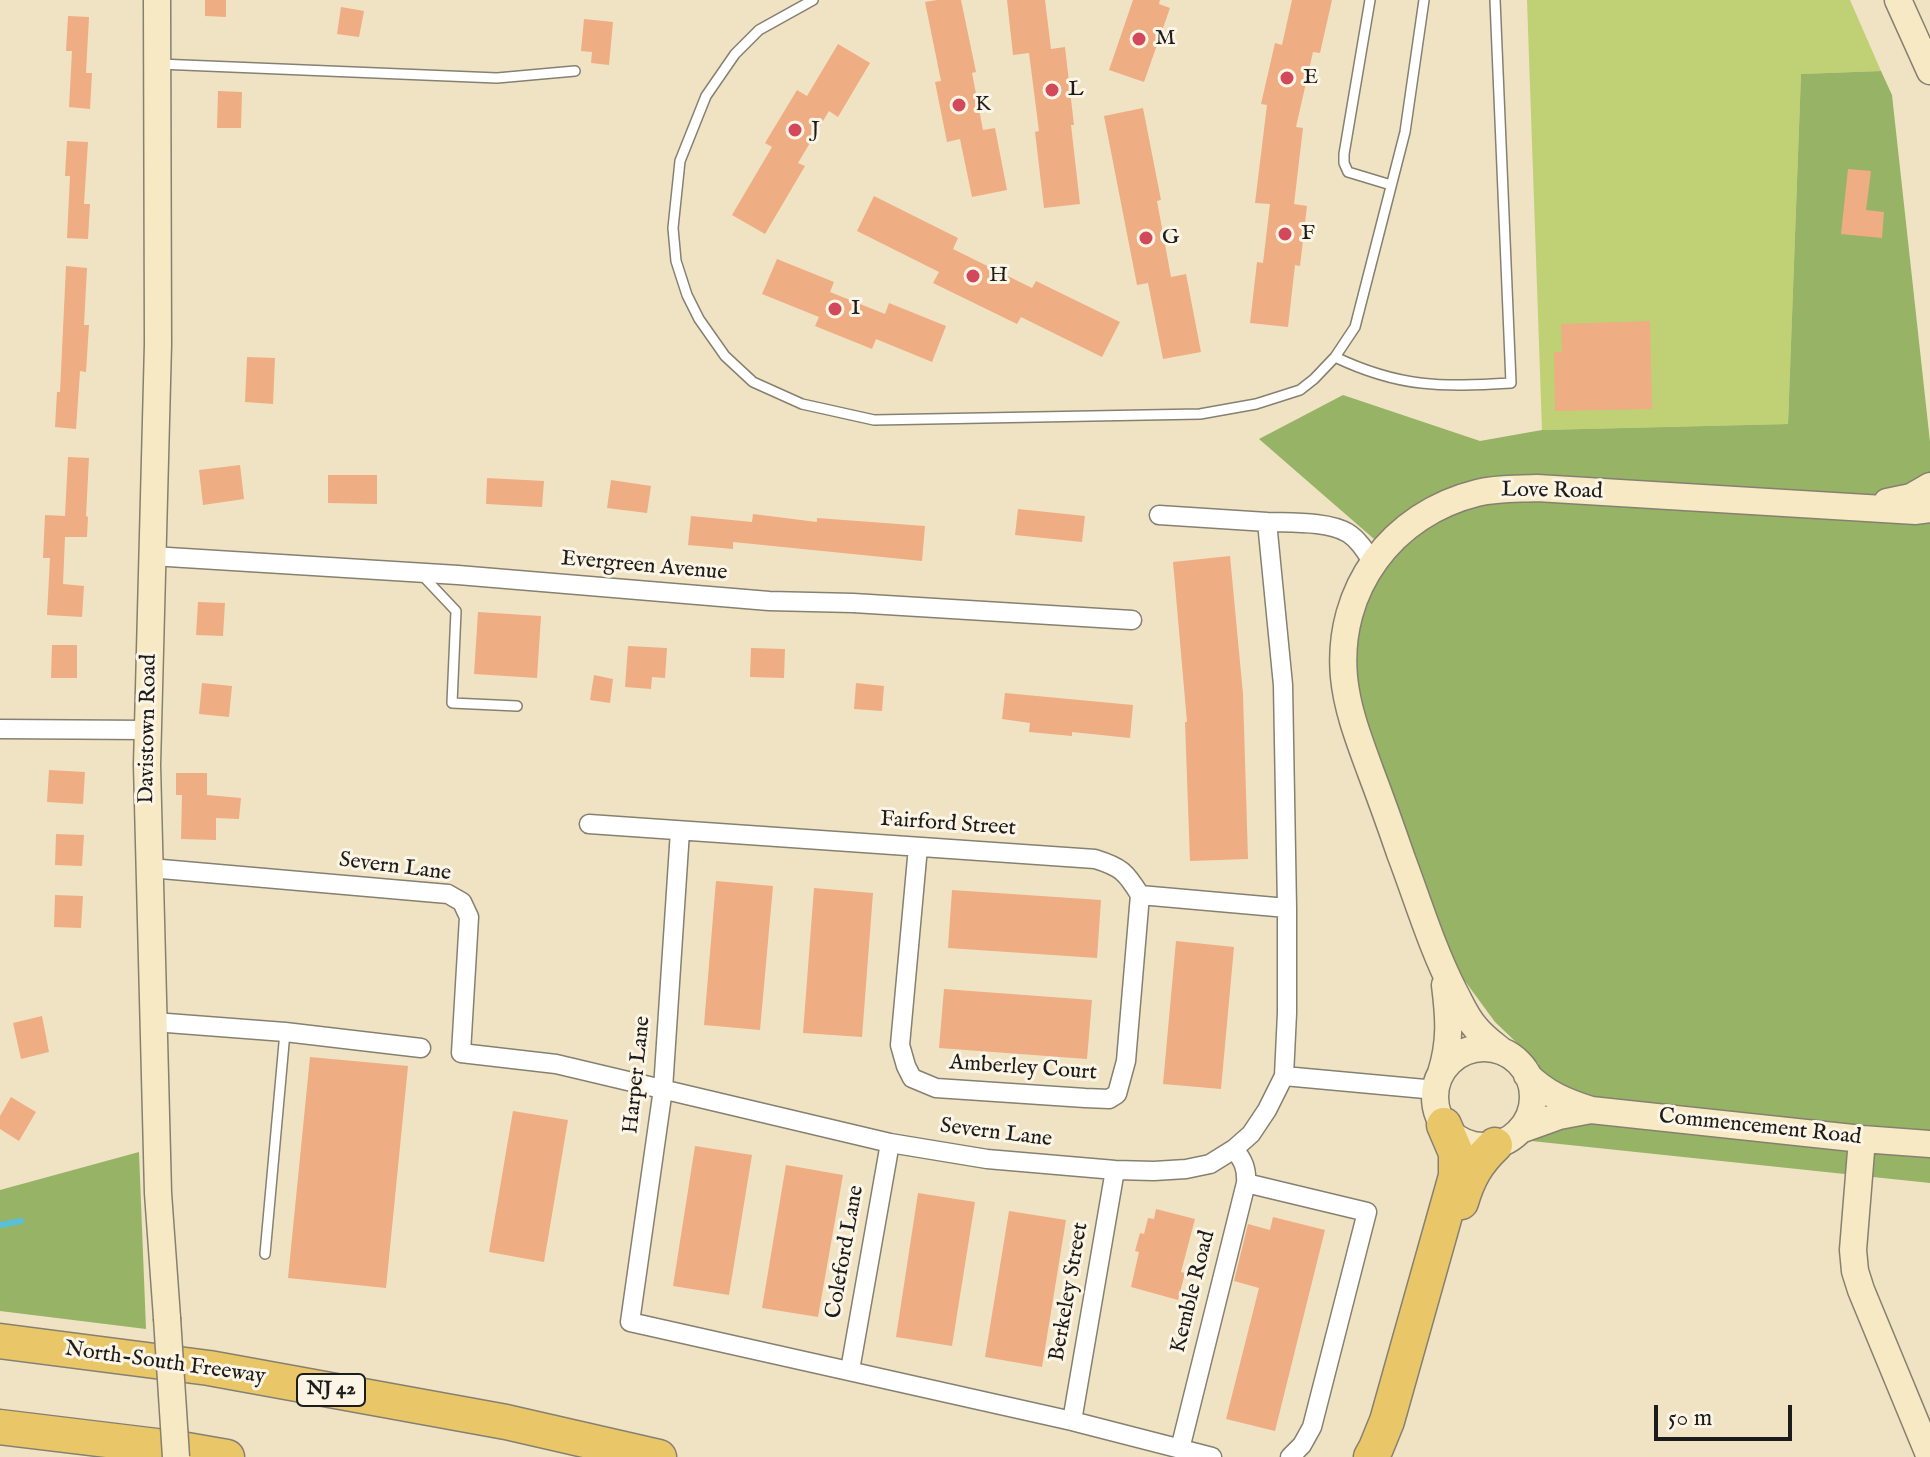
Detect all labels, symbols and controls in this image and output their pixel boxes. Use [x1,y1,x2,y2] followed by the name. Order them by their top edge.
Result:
[1155,26,1176,52] place label: M
[1130,30,1148,48] marker: M
[1303,65,1318,91] place label: E
[1278,69,1296,87] marker: E
[1068,77,1084,103] place label: L
[1043,81,1061,99] marker: L
[975,92,991,118] place label: K
[950,96,968,114] marker: K
[811,117,820,143] place label: J
[786,121,804,139] marker: J
[1301,221,1315,247] place label: F
[1162,225,1179,251] place label: G
[1276,225,1294,243] marker: F
[1137,229,1155,247] marker: G
[989,263,1008,289] place label: H
[964,267,982,285] marker: H
[851,296,860,322] place label: I
[826,300,844,318] marker: I
[1501,478,1603,506] street label: Love Road
[560,547,728,587] street label: Evergreen Avenue
[134,654,164,804] street label: Davistown Road
[879,807,1017,843] street label: Fairford Street
[337,848,453,888] street label: Severn Lane
[619,1015,657,1135] street label: Harper Lane
[948,1051,1098,1087] street label: Amberley Court
[1657,1104,1863,1152] street label: Commencement Road
[938,1114,1054,1154] street label: Severn Lane
[821,1183,871,1321] street label: Coleford Lane
[1045,1220,1095,1364] street label: Berkeley Street
[1166,1228,1222,1356] street label: Kemble Road
[63,1337,267,1391] street label: North-South Freeway
[297,1374,365,1406] road number: NJ 42
[1658,1389,1796,1439] scale bar
[1668,1403,1712,1434] text: 50 m

